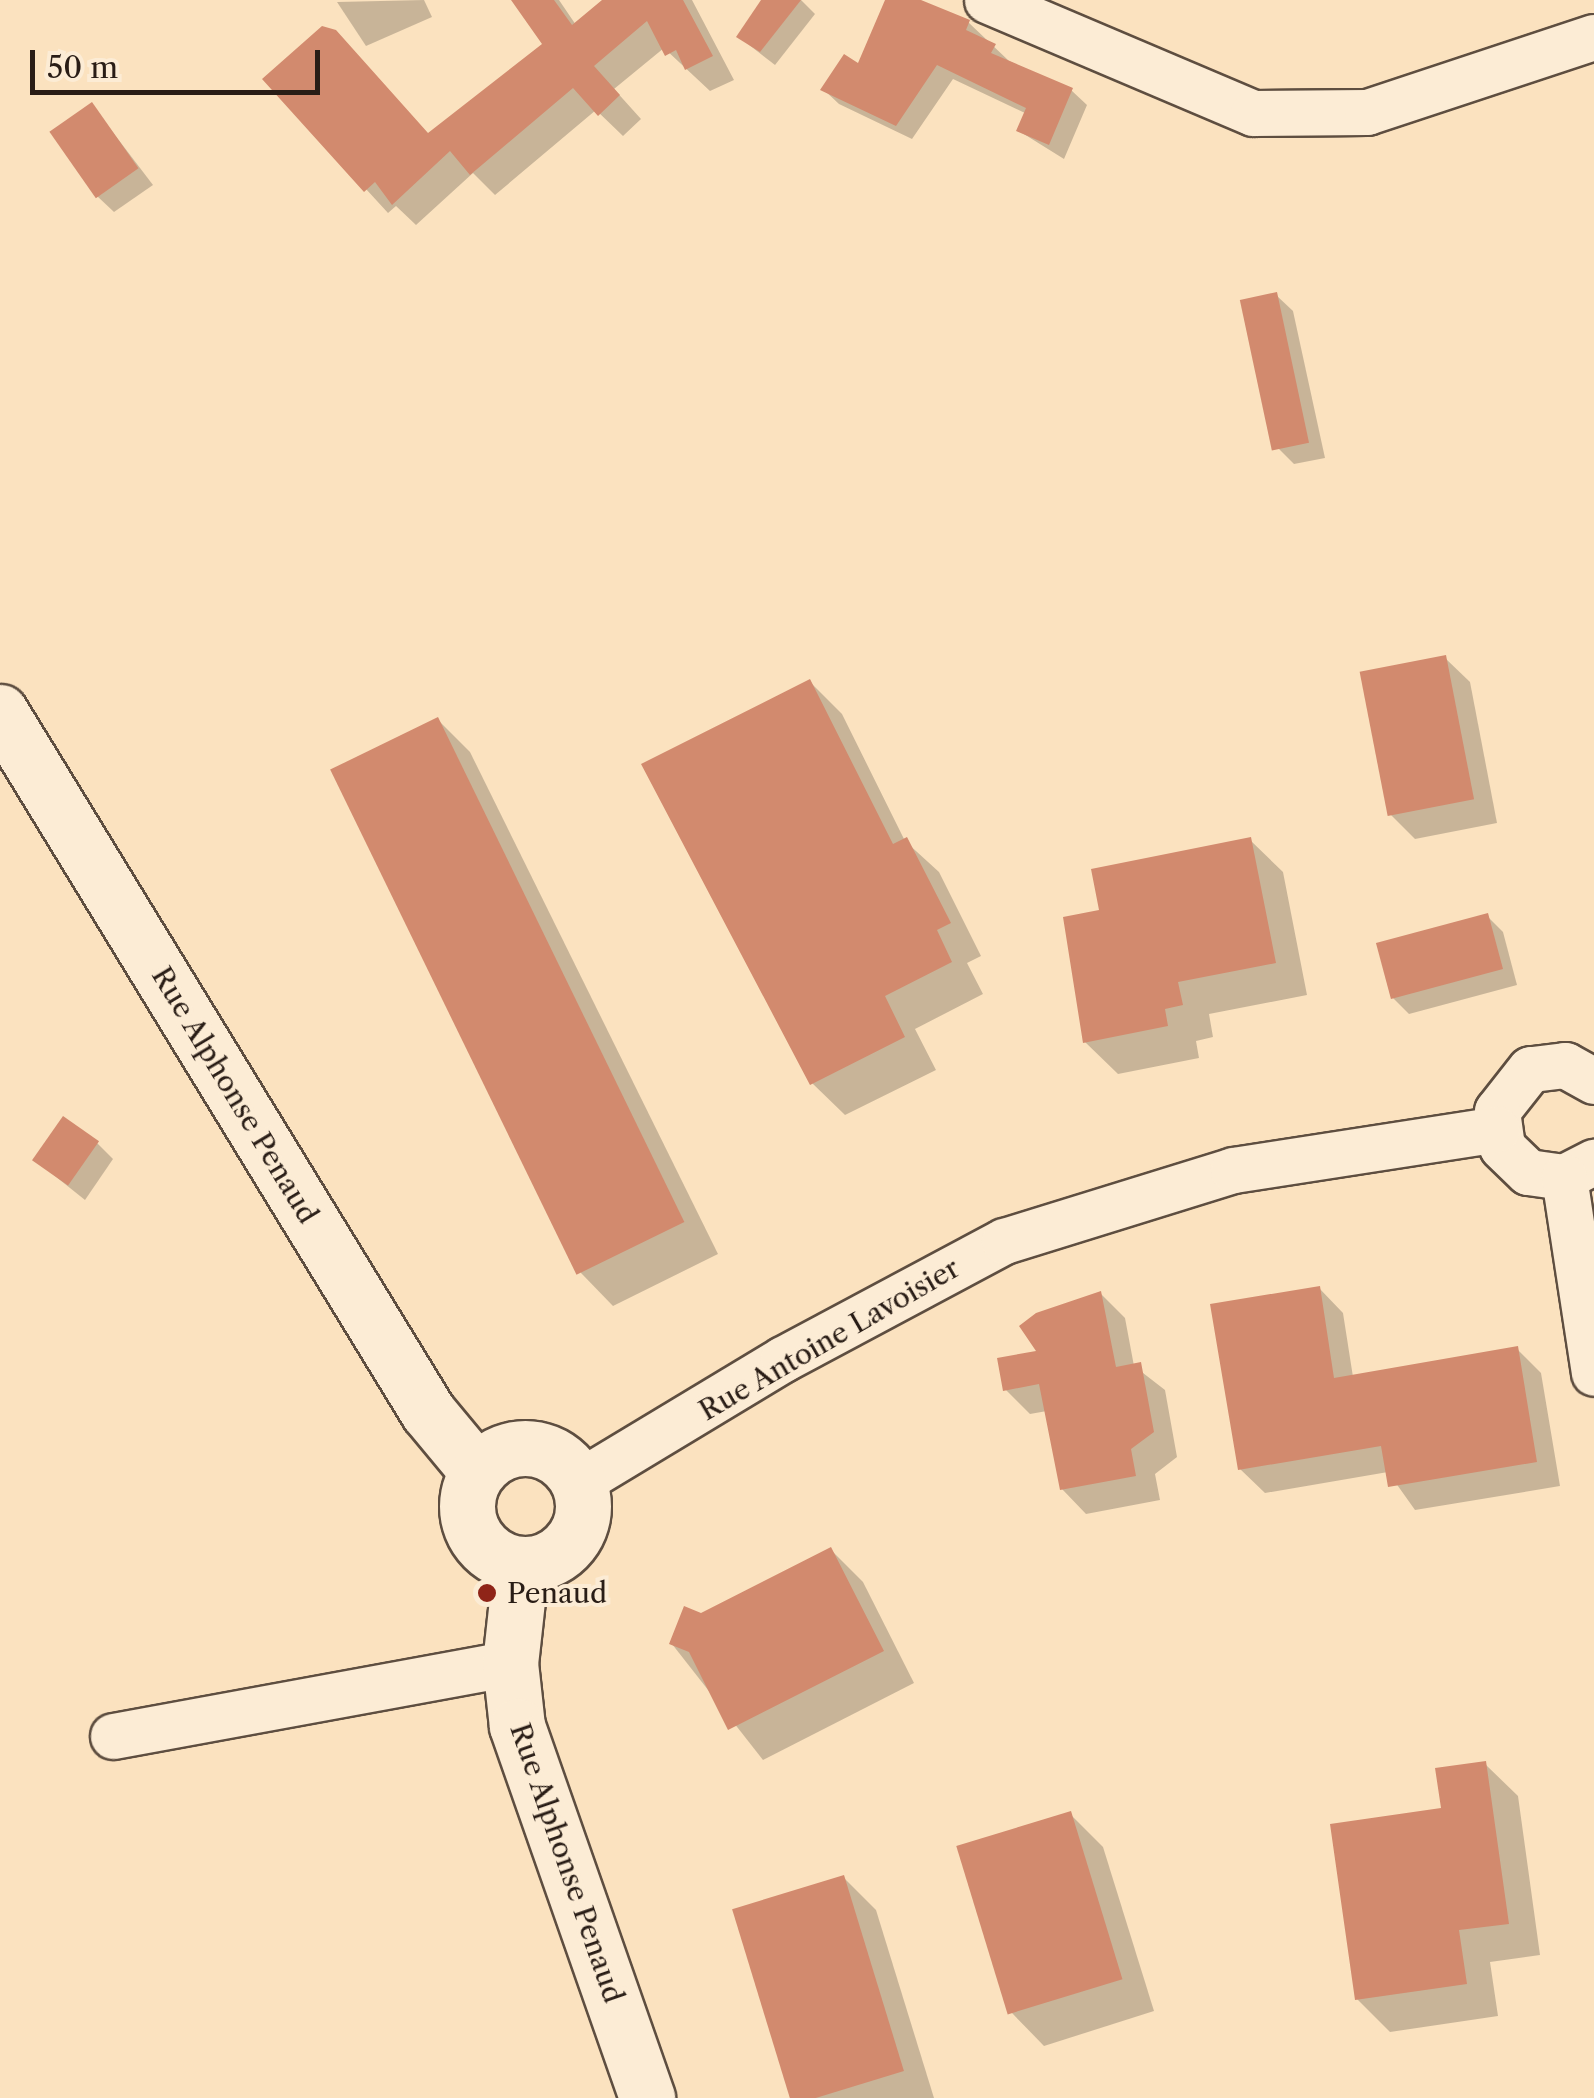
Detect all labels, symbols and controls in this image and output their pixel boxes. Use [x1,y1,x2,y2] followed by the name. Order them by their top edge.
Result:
[35,30,325,92] scale bar
[47,49,118,86] text: 50 m
[145,960,325,1230] street label: Rue Alphonse Penaud
[692,1250,966,1428] street label: Rue Antoine Lavoisier
[507,1576,607,1610] place label: Penaud
[476,1582,498,1604] marker: Penaud
[503,1718,631,2008] street label: Rue Alphonse Penaud

